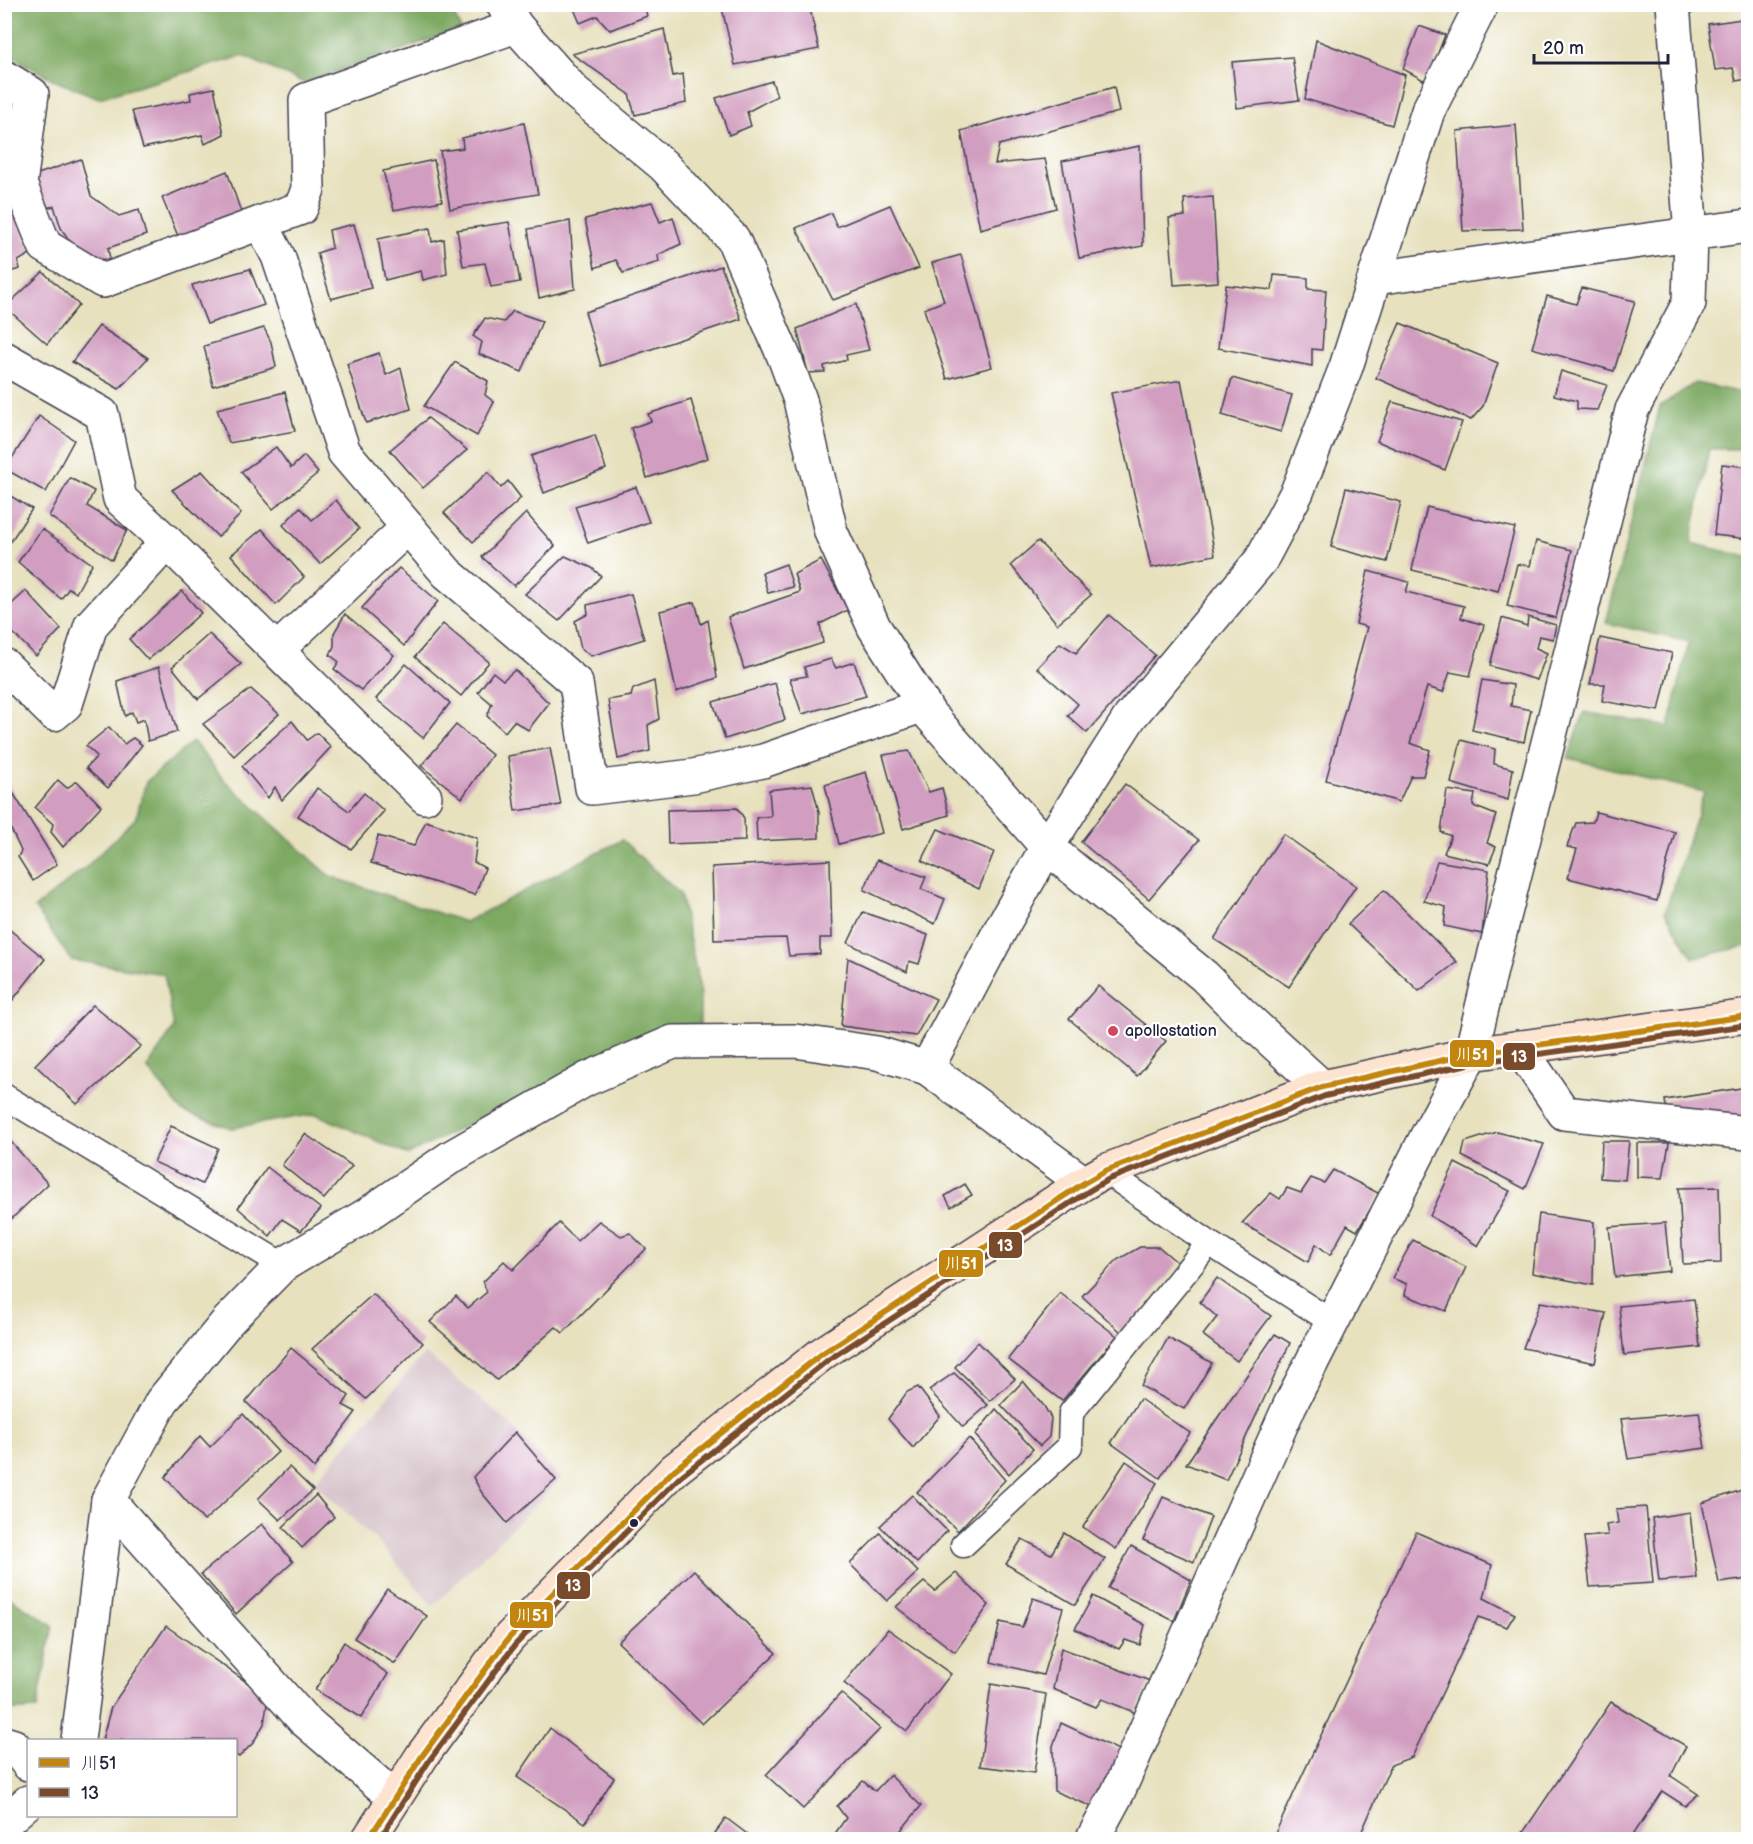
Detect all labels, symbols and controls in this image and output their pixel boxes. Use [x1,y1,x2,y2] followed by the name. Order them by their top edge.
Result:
[1534,27,1668,65] scale bar
[1543,38,1584,59] text: 20 m
[1125,1022,1217,1041] place label: apollostation
[1106,1024,1120,1038] marker: apollostation
[1449,1039,1495,1068] line badge: 川51
[1502,1042,1536,1071] line badge: 13
[1456,1046,1488,1065] text: 川51
[1511,1048,1527,1067] text: 13
[988,1231,1023,1259] line badge: 13
[997,1237,1013,1256] text: 13
[938,1249,984,1278] line badge: 川51
[945,1255,977,1274] text: 川51
[628,1517,640,1529] unlabelled marker
[556,1571,591,1600] line badge: 13
[565,1577,581,1596] text: 13
[509,1601,554,1629] line badge: 川51
[516,1607,548,1626] text: 川51
[27,1739,237,1817] legend
[81,1753,116,1774] text: 川51
[81,1783,99,1804] text: 13

